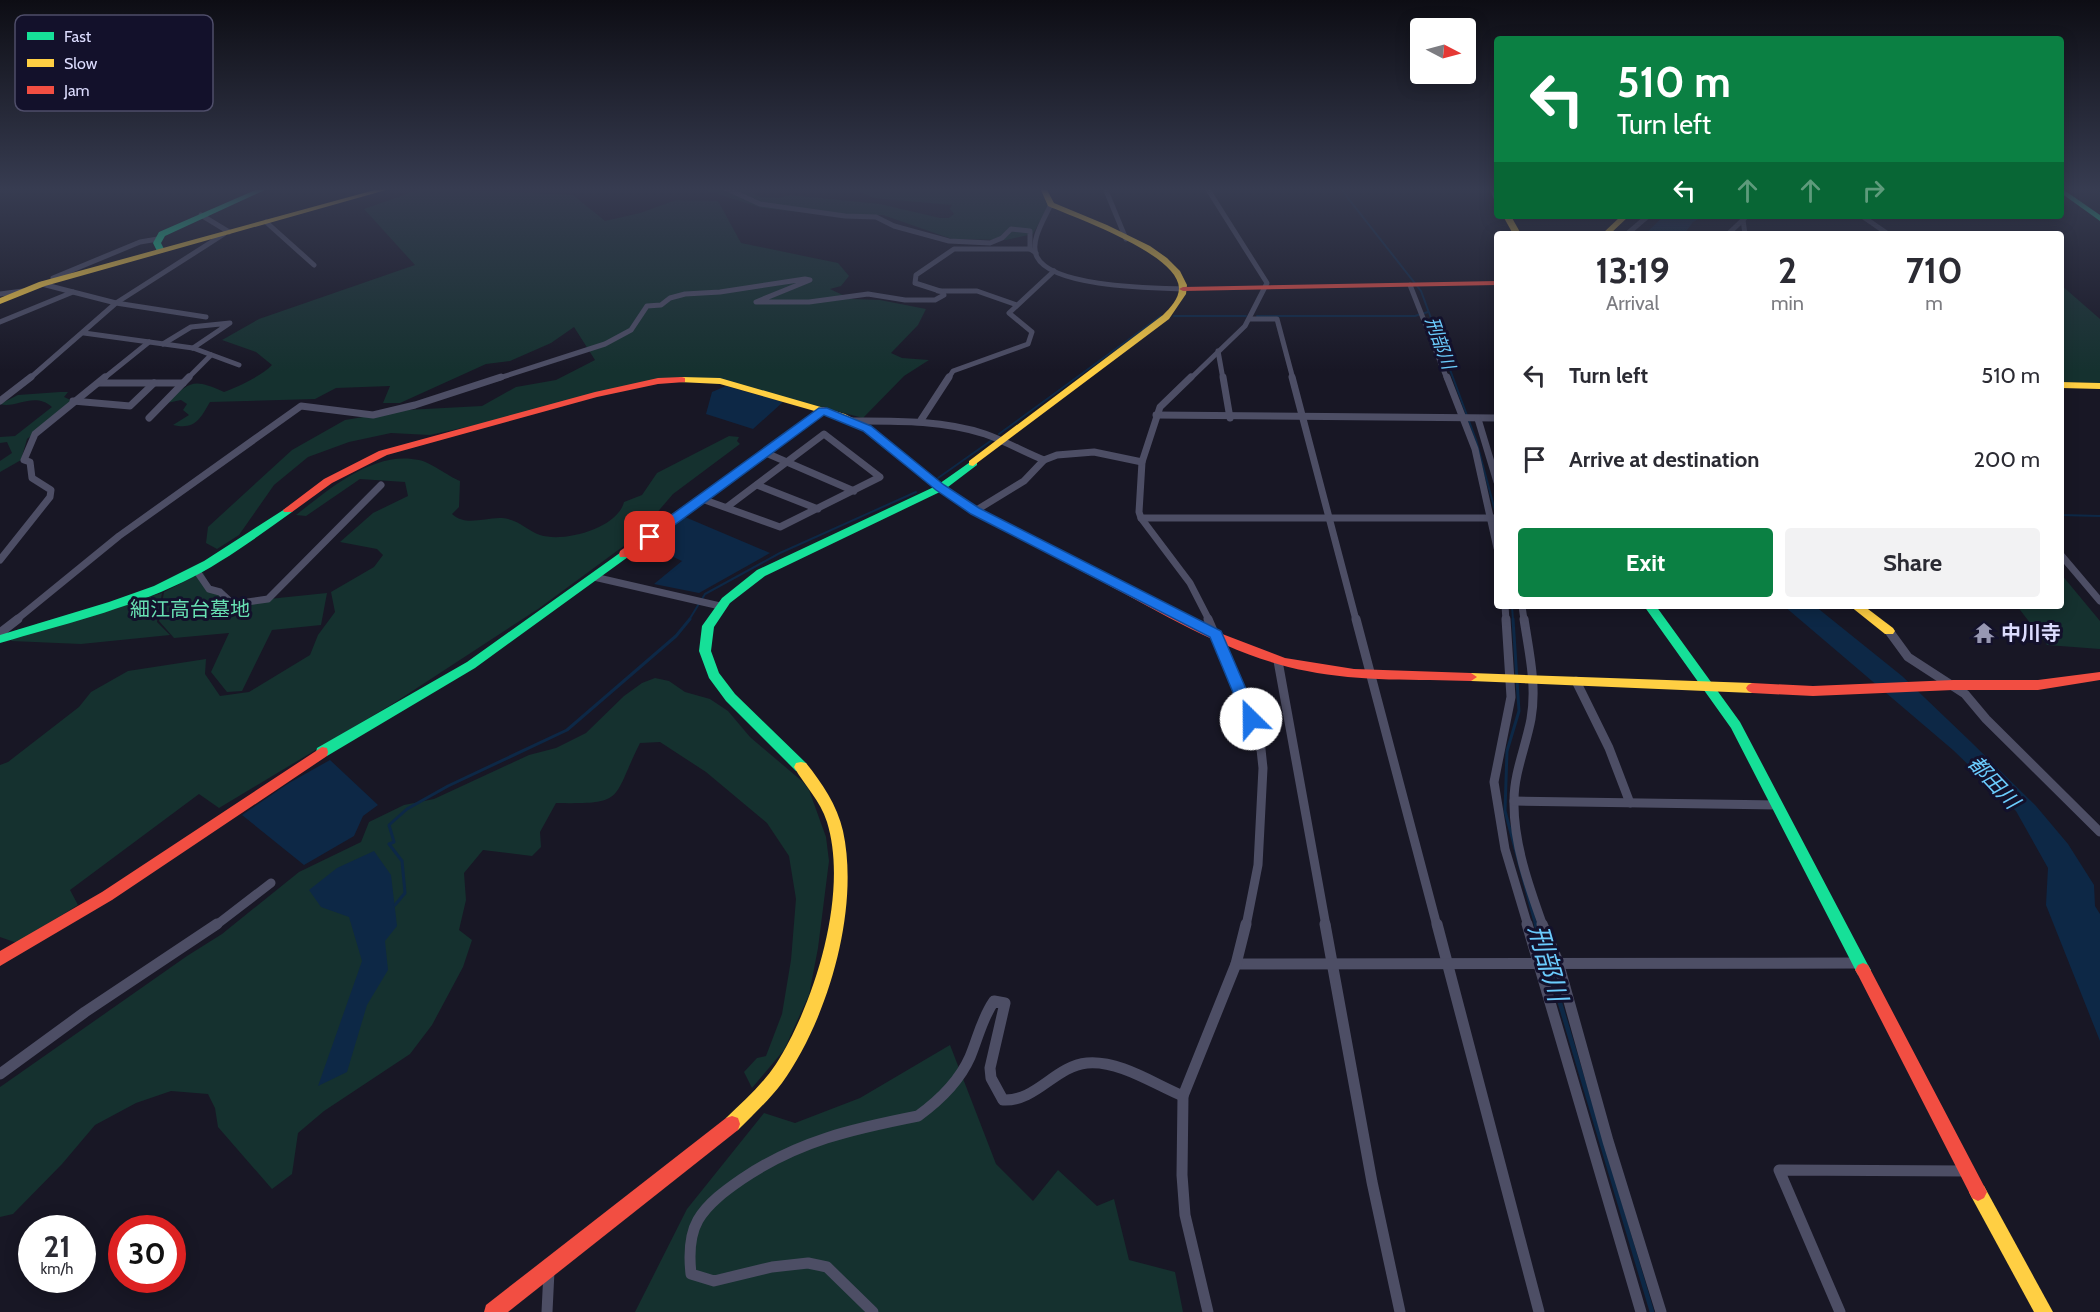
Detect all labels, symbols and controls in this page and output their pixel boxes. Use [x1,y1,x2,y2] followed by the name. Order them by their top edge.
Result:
[15,15,213,111] legend
[1410,18,1476,84] north arrow
[1410,18,1476,84] map controls
[64,27,92,46] text: Fast
[64,54,98,73] text: Slow
[1617,56,1731,108] text: 510 m
[1518,60,1596,138] icon: left
[63,81,90,100] text: Jam
[1617,108,1711,141] text: Turn left
[1668,174,1701,207] icon: left
[1731,174,1764,207] icon: ahead
[1794,174,1827,207] icon: ahead
[1857,174,1890,207] icon: right
[1595,248,1670,292] text: 13:19
[1778,248,1797,292] text: 2
[1905,248,1963,292] text: 710
[1606,291,1659,315] text: Arrival
[1771,291,1804,315] text: min
[1925,291,1943,315] text: m
[1420,314,1460,374] water label: 刑部川
[1518,359,1551,392] icon: left
[1569,362,1648,389] text: Turn left
[1981,362,2040,389] text: 510 m
[1518,443,1551,476] icon: arrive
[1569,446,1759,473] text: Arrive at destination
[1974,446,2040,473] text: 200 m
[624,511,675,562] pin
[633,520,666,553] icon: arrive
[1518,528,1773,597] button: Exit
[1785,528,2040,597] button: Share
[130,597,250,621] park label: 細江高台墓地
[1972,621,1996,645] temple icon: 中川寺
[2001,621,2061,645] place label: 中川寺
[1219,687,1283,751] position arrow
[1963,750,2026,815] water label: 都田川
[1522,921,1575,1008] water label: 刑部川
[108,1215,186,1293] speed limit sign: 30
[44,1228,70,1265] text: 21
[41,1260,73,1278] text: km/h

